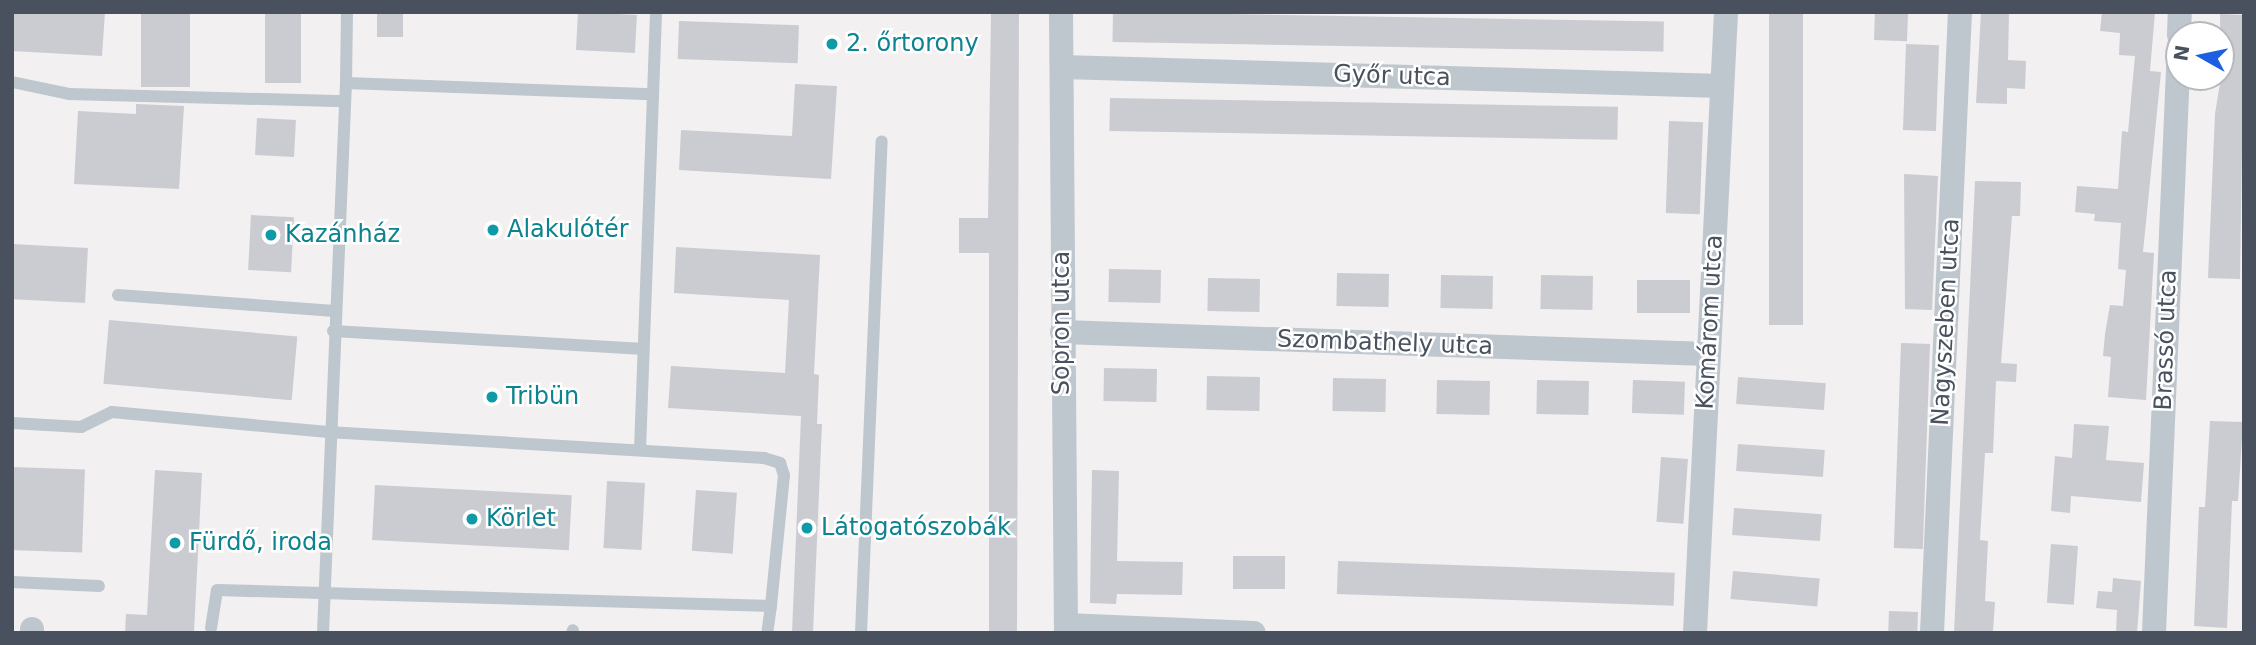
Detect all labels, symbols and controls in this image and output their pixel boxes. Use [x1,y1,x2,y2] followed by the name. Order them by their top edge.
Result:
[2165,21,2235,91] north arrow
[846,30,979,58] place label: 2. őrtorony
[824,36,840,52] marker: 2. őrtorony
[2169,43,2193,63] text: N
[1333,60,1451,92] street label: Győr utca
[507,216,629,244] place label: Alakulótér
[1926,218,1966,426] street label: Nagyszeben utca
[285,221,400,249] place label: Kazánház
[485,222,501,238] marker: Alakulótér
[263,227,279,243] marker: Kazánház
[1691,234,1729,410] street label: Komárom utca
[1048,251,1076,395] street label: Sopron utca
[2149,269,2183,411] street label: Brassó utca
[1276,325,1494,361] street label: Szombathely utca
[506,383,579,411] place label: Tribün
[484,389,500,405] marker: Tribün
[486,505,556,533] place label: Körlet
[464,511,480,527] marker: Körlet
[821,514,1011,542] place label: Látogatószobák
[799,520,815,536] marker: Látogatószobák
[189,529,332,557] place label: Fürdő, iroda
[167,535,183,551] marker: Fürdő, iroda

